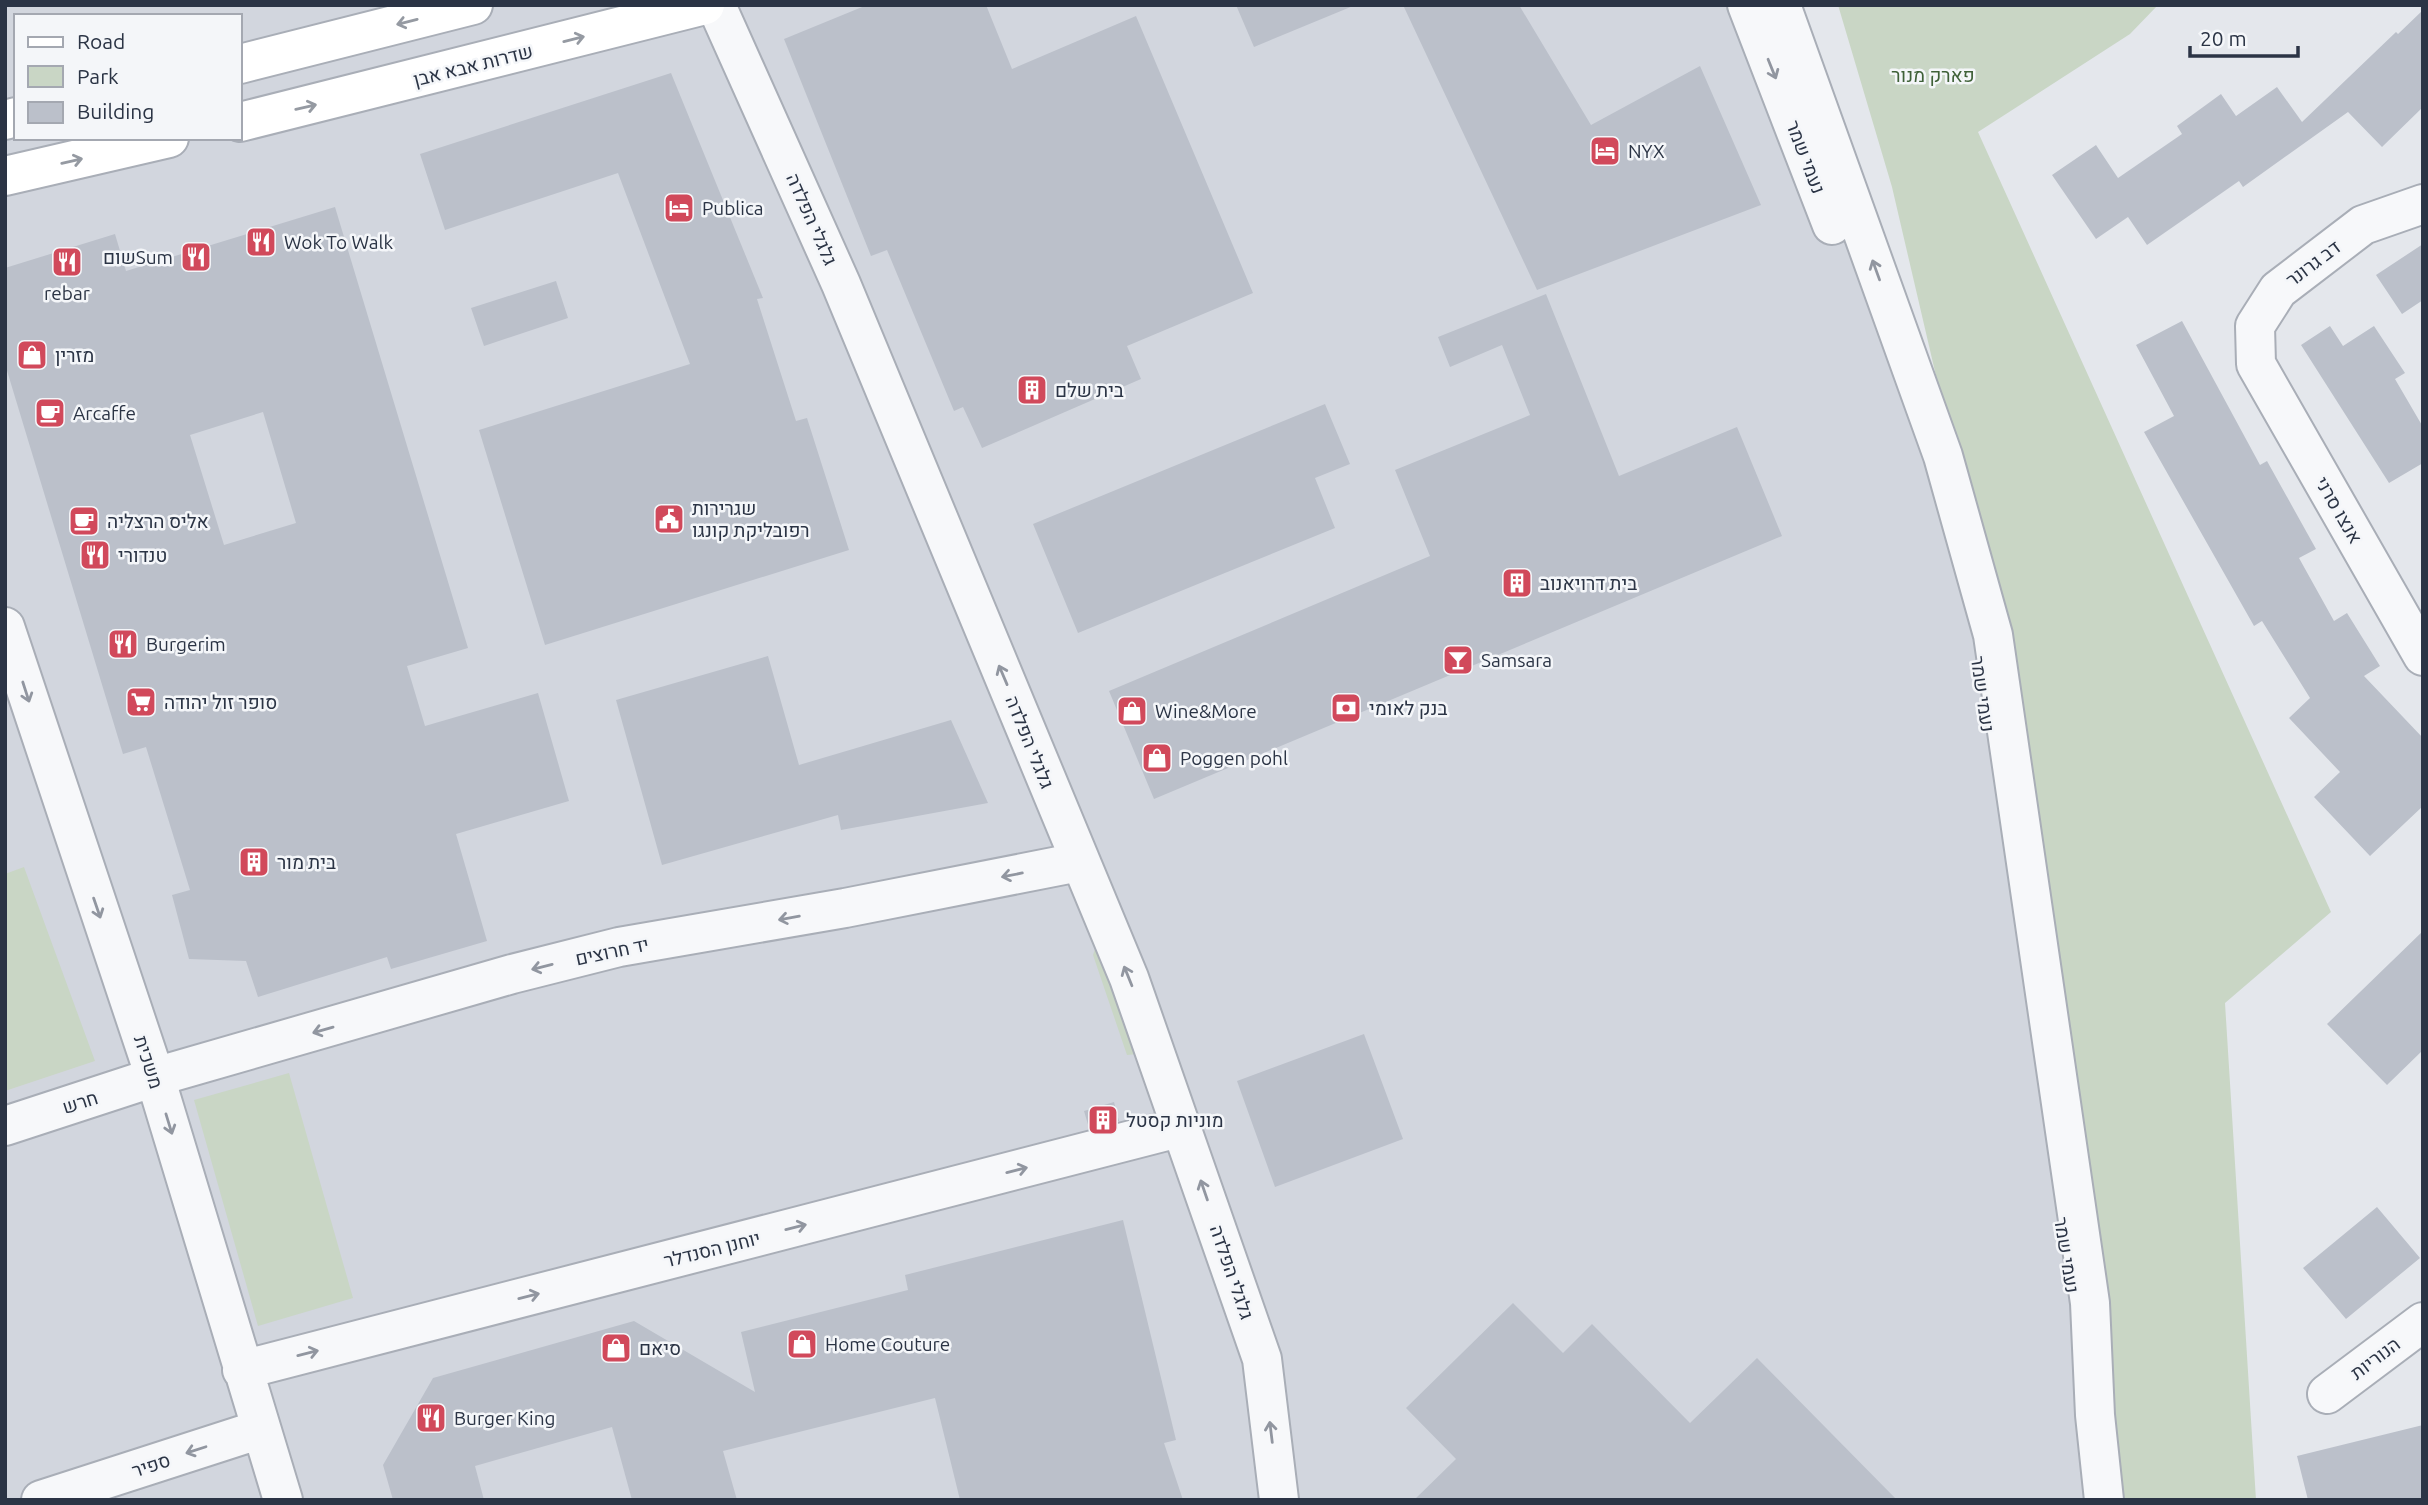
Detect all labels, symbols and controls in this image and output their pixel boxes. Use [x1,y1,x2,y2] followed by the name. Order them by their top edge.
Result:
[14,14,242,140] legend
[2190,14,2298,58] scale bar
[397,16,419,29] one-way arrow
[2200,26,2247,50] text: 20 m
[77,29,125,53] text: Road
[562,32,585,45] one-way arrow
[411,40,535,90] street label: שדרות אבא אבן
[1767,57,1780,79] one-way arrow
[77,64,119,88] text: Park
[1891,64,1975,86] park label: פארק מנור
[77,99,154,123] text: Building
[294,99,317,113] one-way arrow
[1782,117,1830,197] street label: נעמי שמר
[1588,134,1622,168] hotel icon: NYX
[1628,140,1665,162] place label: NYX
[60,154,83,167] one-way arrow
[782,170,842,268] street label: גלגלי הפלדה
[662,191,696,225] hotel icon: Publica
[702,197,763,219] place label: Publica
[244,225,278,259] restaurant icon: Wok To Walk
[284,231,393,253] place label: Wok To Walk
[2281,235,2345,291] street label: דב גרונר
[179,240,213,274] restaurant icon: שוםSum
[50,245,84,279] restaurant icon: rebar
[103,246,173,268] place label: שוםSum
[1869,259,1881,281] one-way arrow
[44,282,90,304] place label: rebar
[15,338,49,372] shop icon: מזרין
[55,344,94,366] place label: מזרין
[1015,373,1049,407] building icon: בית שלם
[1055,379,1124,401] place label: בית שלם
[33,396,67,430] cafe icon: Arcaffe
[73,402,136,424] place label: Arcaffe
[2311,473,2367,547] street label: אנצו סרני
[692,497,810,541] place label: שגרירות רפובליקת קונגו
[652,502,686,536] public building icon: שגרירות רפובליקת קונגו
[67,504,101,538] cafe icon: אליס הרצליה
[107,510,209,532] place label: אליס הרצליה
[78,538,112,572] restaurant icon: טנדורי
[118,544,167,566] place label: טנדורי
[1500,566,1534,600] building icon: בית דרויאנוב
[1540,572,1637,594] place label: בית דרויאנוב
[106,627,140,661] restaurant icon: Burgerim
[146,633,226,655] place label: Burgerim
[1441,643,1475,677] bar icon: Samsara
[1481,649,1552,671] place label: Samsara
[1967,655,1999,733] street label: נעמי שמר
[996,665,1009,687] one-way arrow
[21,681,34,703] one-way arrow
[124,685,158,719] supermarket icon: סופר זול יהודה
[164,691,277,713] place label: סופר זול יהודה
[1329,691,1363,725] bank icon: בנק לאומי
[1001,692,1059,792] street label: גלגלי הפלדה
[1115,694,1149,728] shop icon: Wine&More
[1369,697,1447,719] place label: בנק לאומי
[1155,700,1257,722] place label: Wine&More
[1140,741,1174,775] shop icon: Poggen pohl
[1180,747,1288,769] place label: Poggen pohl
[237,845,271,879] building icon: בית מור
[277,851,336,873] place label: בית מור
[1001,869,1024,883] one-way arrow
[92,897,104,919] one-way arrow
[778,912,801,925] one-way arrow
[573,932,651,970] street label: יד חרוצים
[531,961,554,974] one-way arrow
[1120,966,1133,987] one-way arrow
[312,1024,334,1037] one-way arrow
[130,1032,168,1092] street label: משכית
[60,1086,100,1118] street label: חרש
[1086,1103,1120,1137] building icon: מוניות קסטל
[1126,1109,1224,1131] place label: מוניות קסטל
[163,1113,176,1135] one-way arrow
[1005,1163,1027,1176] one-way arrow
[1197,1180,1209,1202] one-way arrow
[2050,1216,2084,1294] street label: נעמי שמר
[784,1220,807,1233] one-way arrow
[1206,1222,1258,1322] street label: גלגלי הפלדה
[661,1226,763,1272] street label: יוחנן הסנדלר
[517,1289,540,1302] one-way arrow
[785,1327,819,1361] shop icon: Home Couture
[599,1331,633,1365] shop icon: סיאם
[2346,1332,2404,1384] street label: הנוריות
[825,1333,950,1355] place label: Home Couture
[639,1337,681,1359] place label: סיאם
[297,1346,319,1359] one-way arrow
[414,1401,448,1435] restaurant icon: Burger King
[454,1407,555,1429] place label: Burger King
[1265,1421,1278,1444] one-way arrow
[185,1445,207,1457] one-way arrow
[129,1449,173,1481] street label: ספיר

